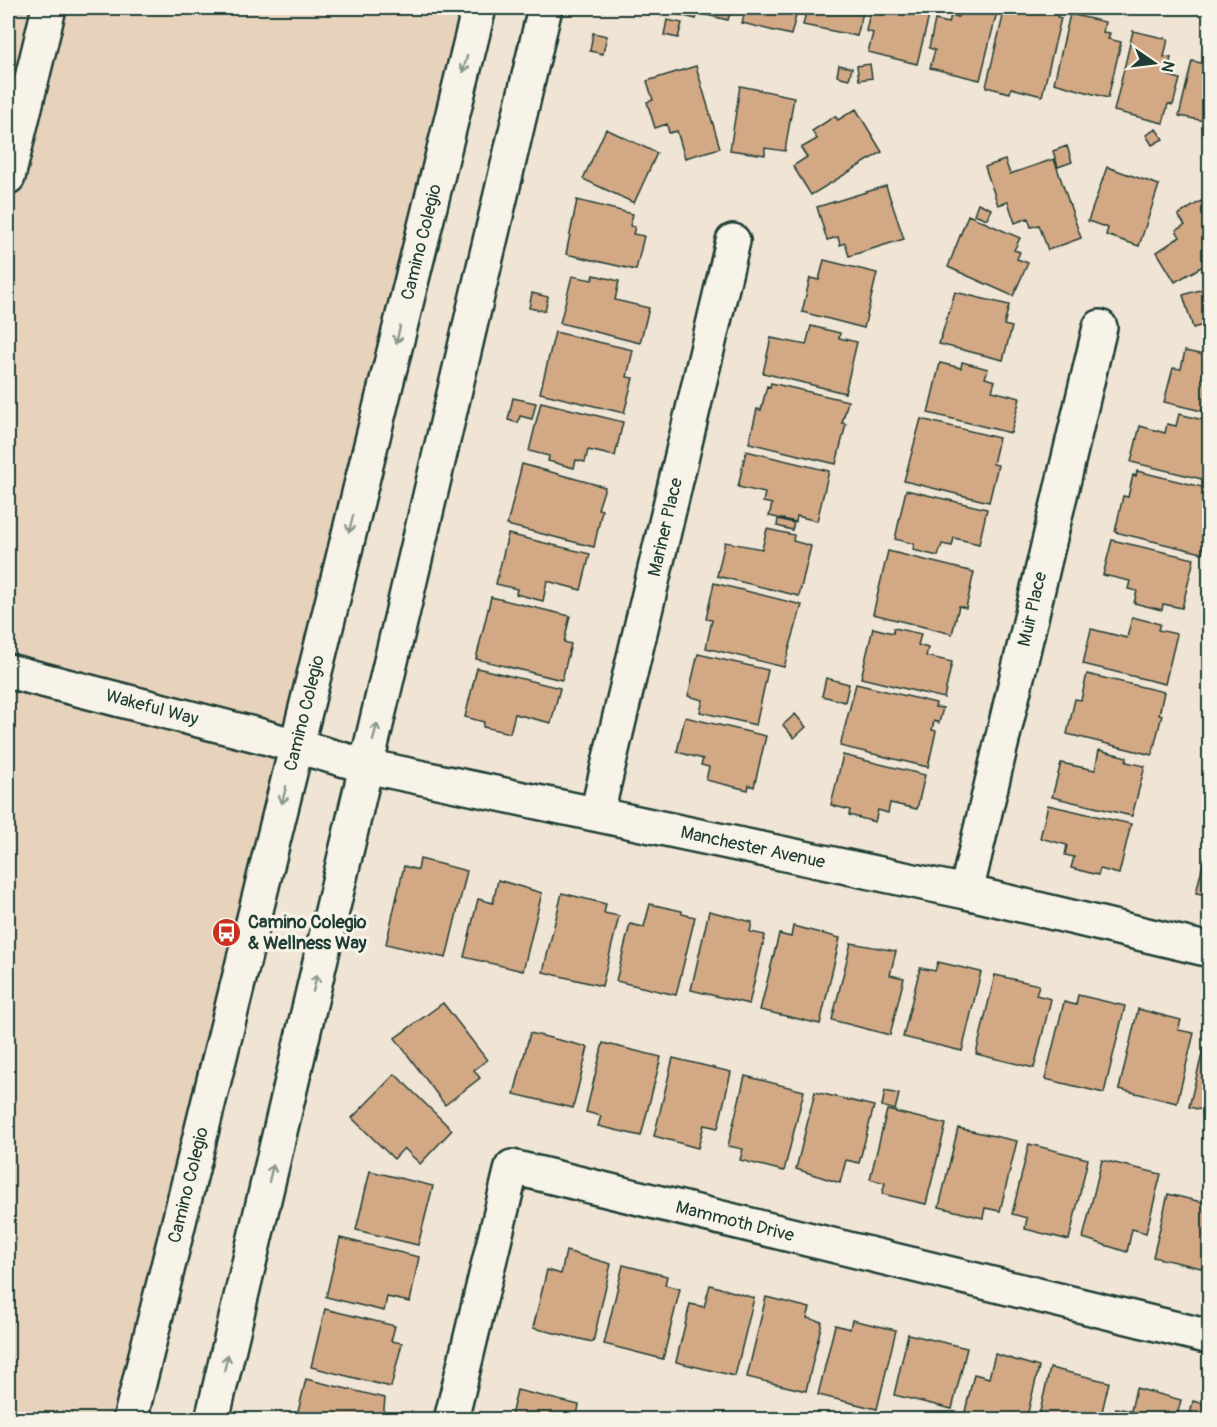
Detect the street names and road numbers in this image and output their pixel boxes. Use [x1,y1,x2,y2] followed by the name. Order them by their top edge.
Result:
[396,182,447,302] street label: Camino Colegio
[643,475,688,579] street label: Mariner Place
[1013,569,1052,649] street label: Muir Place
[279,653,330,773] street label: Camino Colegio
[103,684,201,731] street label: Wakeful Way
[678,821,827,874] street label: Manchester Avenue
[163,1125,214,1245] street label: Camino Colegio
[673,1196,796,1247] street label: Mammoth Drive

